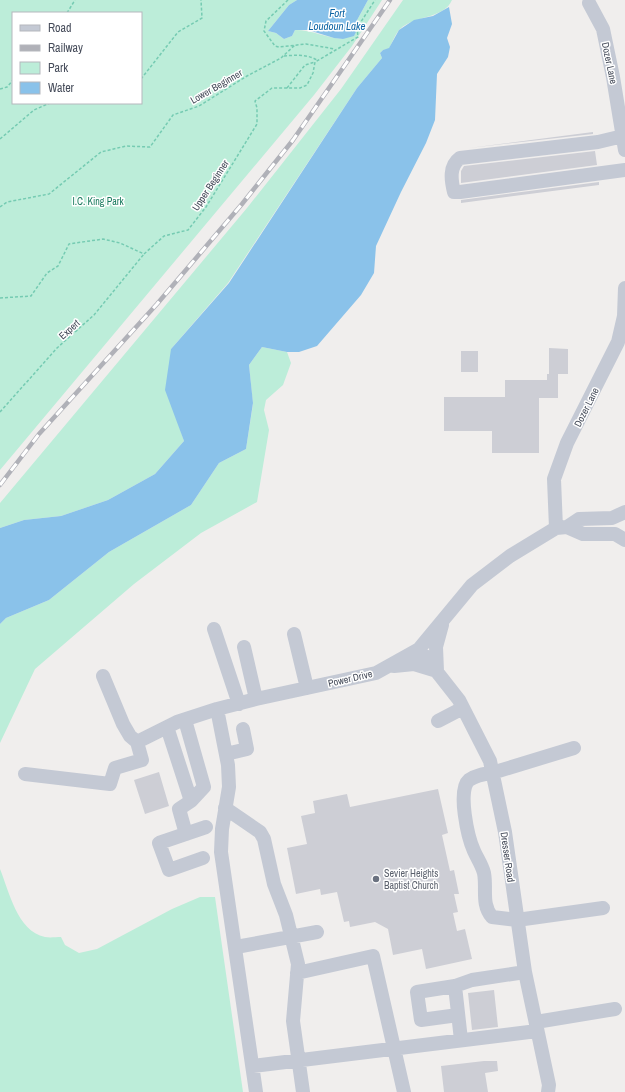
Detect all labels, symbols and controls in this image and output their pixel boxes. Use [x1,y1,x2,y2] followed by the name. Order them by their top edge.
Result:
[308,6,366,33] water label: Fort Loudoun Lake
[12,12,142,104] legend
[48,20,72,36] text: Road
[48,40,83,56] text: Railway
[599,41,620,86] street label: Dozer Lane
[48,60,68,76] text: Park
[188,66,245,107] street label: Lower Beginner
[48,80,75,96] text: Water
[189,157,232,213] street label: Upper Beginner
[72,195,124,208] park label: I.C. King Park
[56,316,83,342] street label: Expert
[571,385,602,429] street label: Dozer Lane
[327,667,374,690] street label: Power Drive
[498,831,517,883] street label: Dresser Road
[384,867,438,892] place label: Sevier Heights Baptist Church
[371,874,381,884] marker: Sevier Heights Baptist Church

